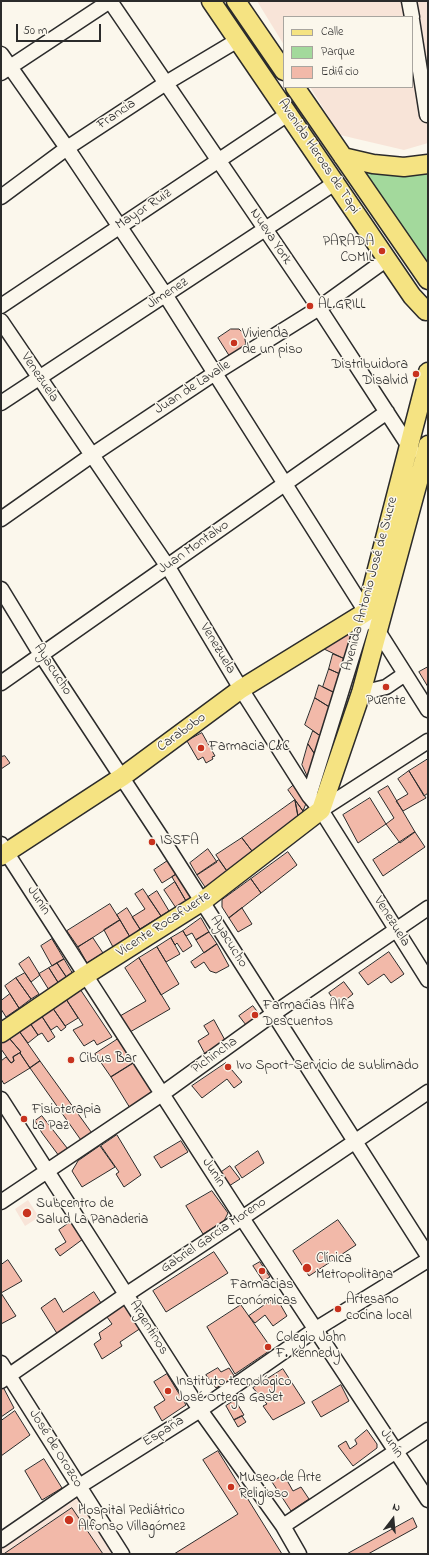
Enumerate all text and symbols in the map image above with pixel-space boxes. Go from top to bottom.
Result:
scale bar [18,16,103,42]
legend [283,16,413,88]
text: 50 m [23,22,47,40]
text: Calle [321,23,343,41]
text: Parque [321,43,355,61]
text: Edificio [321,63,359,81]
street label: Francia [94,96,140,134]
street label: Avenida Heroes de Tapi [273,96,363,218]
street label: Mayor Ruiz [113,186,175,234]
street label: Nueva York [245,206,295,268]
place label: PARADA COMIL [323,235,374,268]
marker: PARADA COMIL [377,246,387,256]
street label: Jimenez [144,275,192,313]
place label: AL GRILL [318,298,365,314]
marker: AL GRILL [305,301,315,311]
place label: Vivienda de un piso [242,327,303,360]
marker: Vivienda de un piso [229,338,239,348]
street label: Venezuela [16,350,62,406]
street label: Juan de Lavalle [152,357,234,419]
place label: Distribuidora Disalvid [332,358,408,390]
marker: Distribuidora Disalvid [411,369,421,379]
street label: Avenida Antonio José de Sucre [340,495,402,673]
street label: Juan Montalvo [155,517,233,579]
street label: Venezuela [195,621,239,677]
street label: Ayacucho [29,641,75,699]
marker: Puente [381,682,391,692]
place label: Puente [366,694,406,710]
street label: Carabobo [154,710,210,756]
place label: Farmacia C&C [209,740,290,756]
marker: Farmacia C&C [196,743,206,753]
place label: ISSFA [160,834,199,850]
marker: ISSFA [147,837,157,847]
street label: Junín [22,883,54,919]
street label: Vicente Rocafuerte [114,888,214,962]
street label: Venezuela [369,894,413,950]
street label: Ayacucho [205,913,251,971]
place label: Farmacias Alfa Descuentos [263,999,354,1032]
marker: Farmacias Alfa Descuentos [250,1010,260,1020]
street label: Pichincha [189,1034,241,1078]
place label: Cibus Bar [79,1052,137,1068]
marker: Cibus Bar [66,1055,76,1065]
place label: Ivo Sport-Servicio de sublimado [236,1059,419,1075]
marker: Ivo Sport-Servicio de sublimado [223,1062,233,1072]
place label: Fisioterapia La Paz [32,1103,101,1136]
marker: Fisioterapia La Paz [19,1114,29,1124]
street label: Junín [197,1155,229,1191]
street label: Gabriel García Moreno [158,1194,270,1278]
place label: Subcentro de Salud La Panaderia [36,1197,148,1230]
marker: Subcentro de Salud La Panaderia [21,1207,33,1219]
place label: Clínica Metropolitana [316,1252,393,1284]
marker: Clínica Metropolitana [301,1262,313,1274]
marker: Farmacias Económicas [257,1266,267,1276]
place label: Farmacias Económicas [227,1278,297,1310]
place label: Artesano cocina local [346,1293,412,1326]
street label: Argentinos [125,1298,171,1358]
marker: Artesano cocina local [333,1304,343,1314]
place label: Colegio John F. Kennedy [276,1331,346,1364]
marker: Colegio John F. Kennedy [263,1342,273,1352]
place label: Instituto tecnológico José Ortega Gaset [176,1375,292,1408]
marker: Instituto tecnológico José Ortega Gaset [163,1386,173,1396]
street label: José de Orozco [24,1407,86,1491]
street label: España [140,1413,188,1451]
street label: Junín [375,1426,407,1462]
place label: Museo de Arte Religioso [239,1471,321,1504]
marker: Museo de Arte Religioso [226,1482,236,1492]
north arrow [373,1499,413,1539]
text: N [391,1499,402,1516]
place label: Hospital Pediátrico Alfonso Villagómez [78,1504,185,1536]
marker: Hospital Pediátrico Alfonso Villagómez [63,1514,75,1526]

